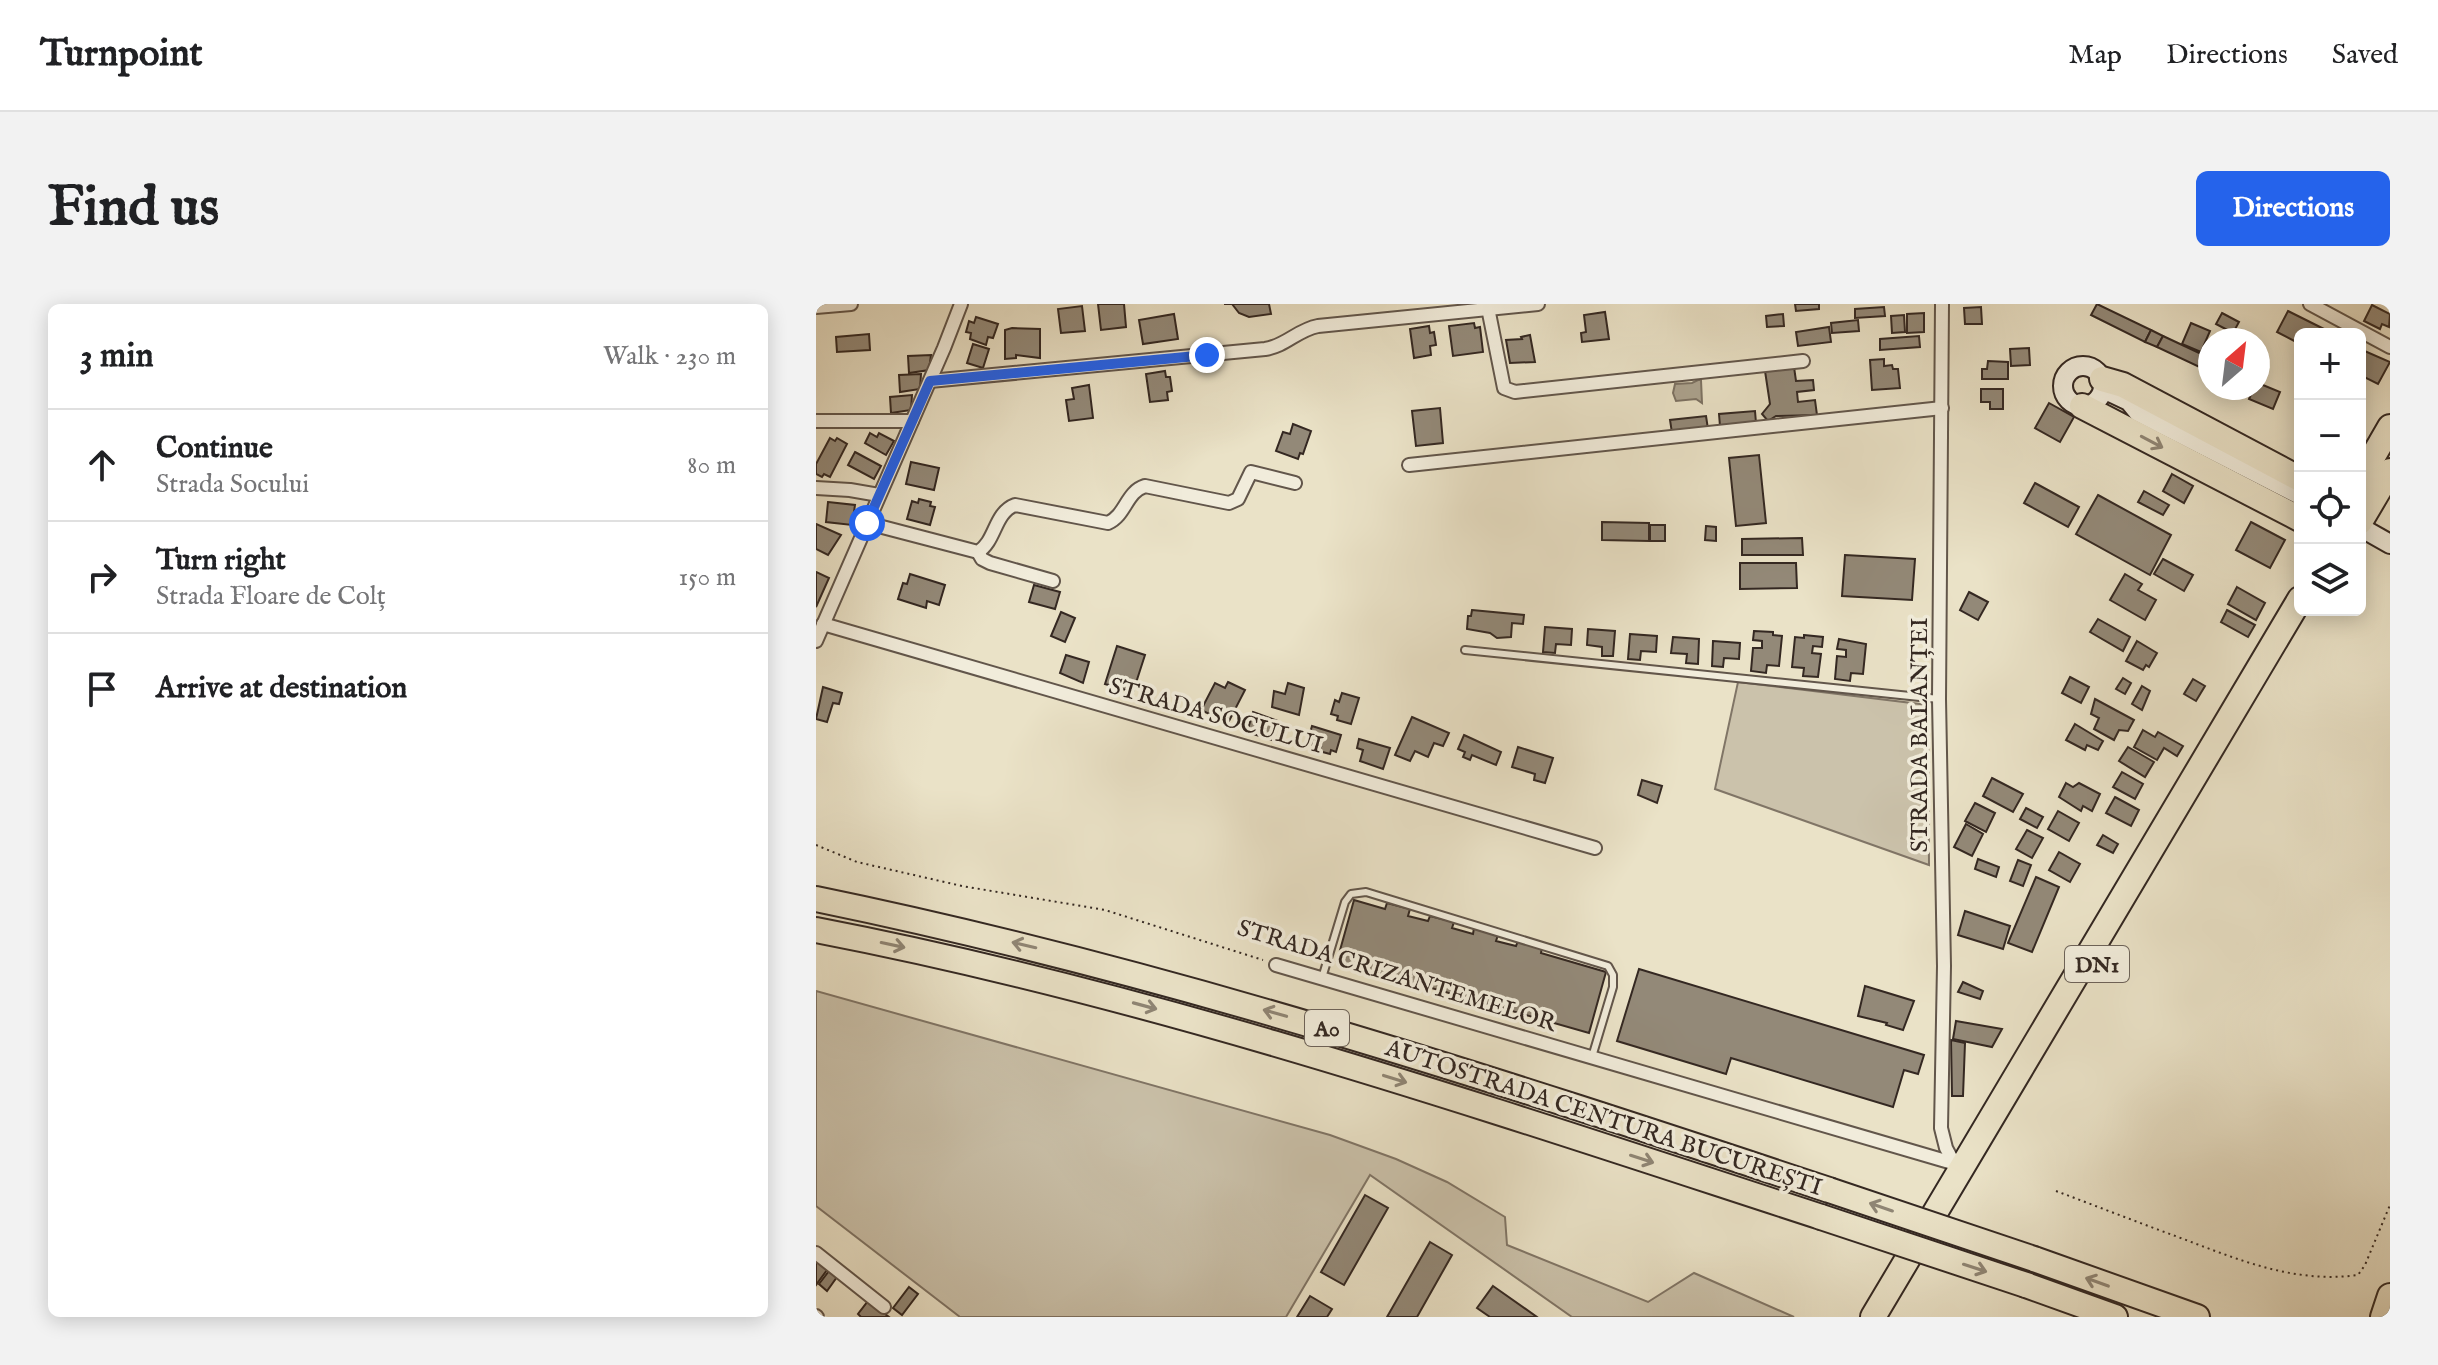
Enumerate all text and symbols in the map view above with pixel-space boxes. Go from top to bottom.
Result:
text: Turnpoint [40,31,203,79]
text: Map [2068,38,2122,73]
text: Directions [2166,38,2288,73]
text: Saved [2332,38,2398,73]
button: Directions [2196,171,2390,246]
text: Find us [48,173,219,244]
north arrow [2198,328,2270,400]
map controls [2294,328,2366,616]
button: + [2294,328,2366,400]
text: 3 min [80,335,154,378]
route end [1189,337,1225,373]
text: Walk · 230 m [603,340,736,373]
button: − [2294,400,2366,472]
text: Continue [156,430,273,468]
one-way arrow [2139,435,2163,450]
icon: ahead [80,443,124,487]
text: 80 m [687,449,736,482]
text: Strada Socului [156,468,309,501]
button: locate [2294,472,2366,544]
route start [849,505,885,541]
text: Turn right [156,542,286,580]
button: layers [2294,544,2366,616]
icon: right [80,555,124,599]
text: 150 m [678,561,736,594]
text: Strada Floare de Colț [156,580,386,613]
street label: STRADA BALANȚEI [1905,618,1936,852]
icon: arrive [80,667,124,711]
text: Arrive at destination [156,670,407,708]
street label: STRADA SOCULUI [1105,671,1326,762]
street label: STRADA CRIZANTEMELOR [1233,913,1561,1040]
one-way arrow [1011,937,1037,952]
one-way arrow [879,938,905,953]
road number: DN1 [2065,946,2129,982]
one-way arrow [1132,999,1158,1014]
one-way arrow [1262,1004,1288,1019]
road number: A0 [1305,1010,1349,1046]
street label: AUTOSTRADA CENTURA BUCUREȘTI [1380,1033,1826,1204]
one-way arrow [1382,1073,1407,1088]
one-way arrow [1629,1153,1654,1167]
one-way arrow [1869,1199,1894,1214]
one-way arrow [1962,1262,1987,1277]
one-way arrow [2085,1273,2110,1288]

